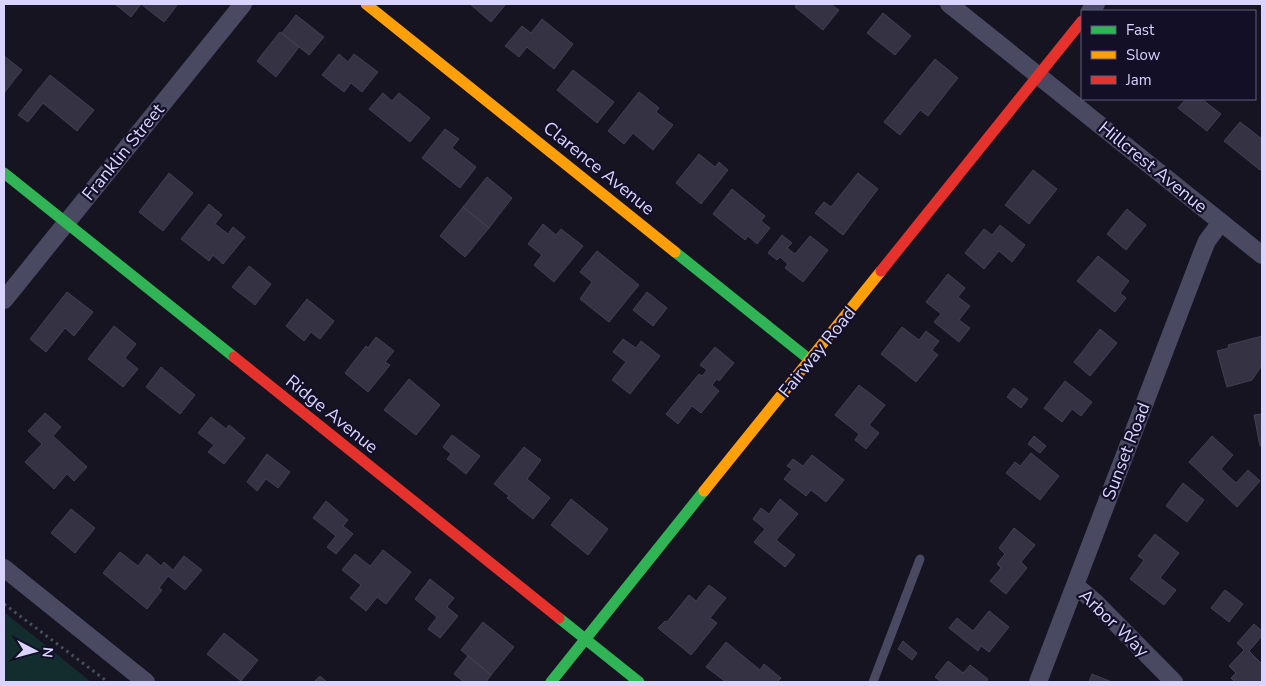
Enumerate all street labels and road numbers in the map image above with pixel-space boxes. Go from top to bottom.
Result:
street label: Franklin Street [76,98,170,206]
street label: Clarence Avenue [538,116,660,220]
street label: Hillcrest Avenue [1094,116,1212,218]
street label: Fairway Road [773,302,861,402]
street label: Ridge Avenue [281,369,383,459]
street label: Sunset Road [1096,399,1156,503]
street label: Arbor Way [1074,584,1155,663]

